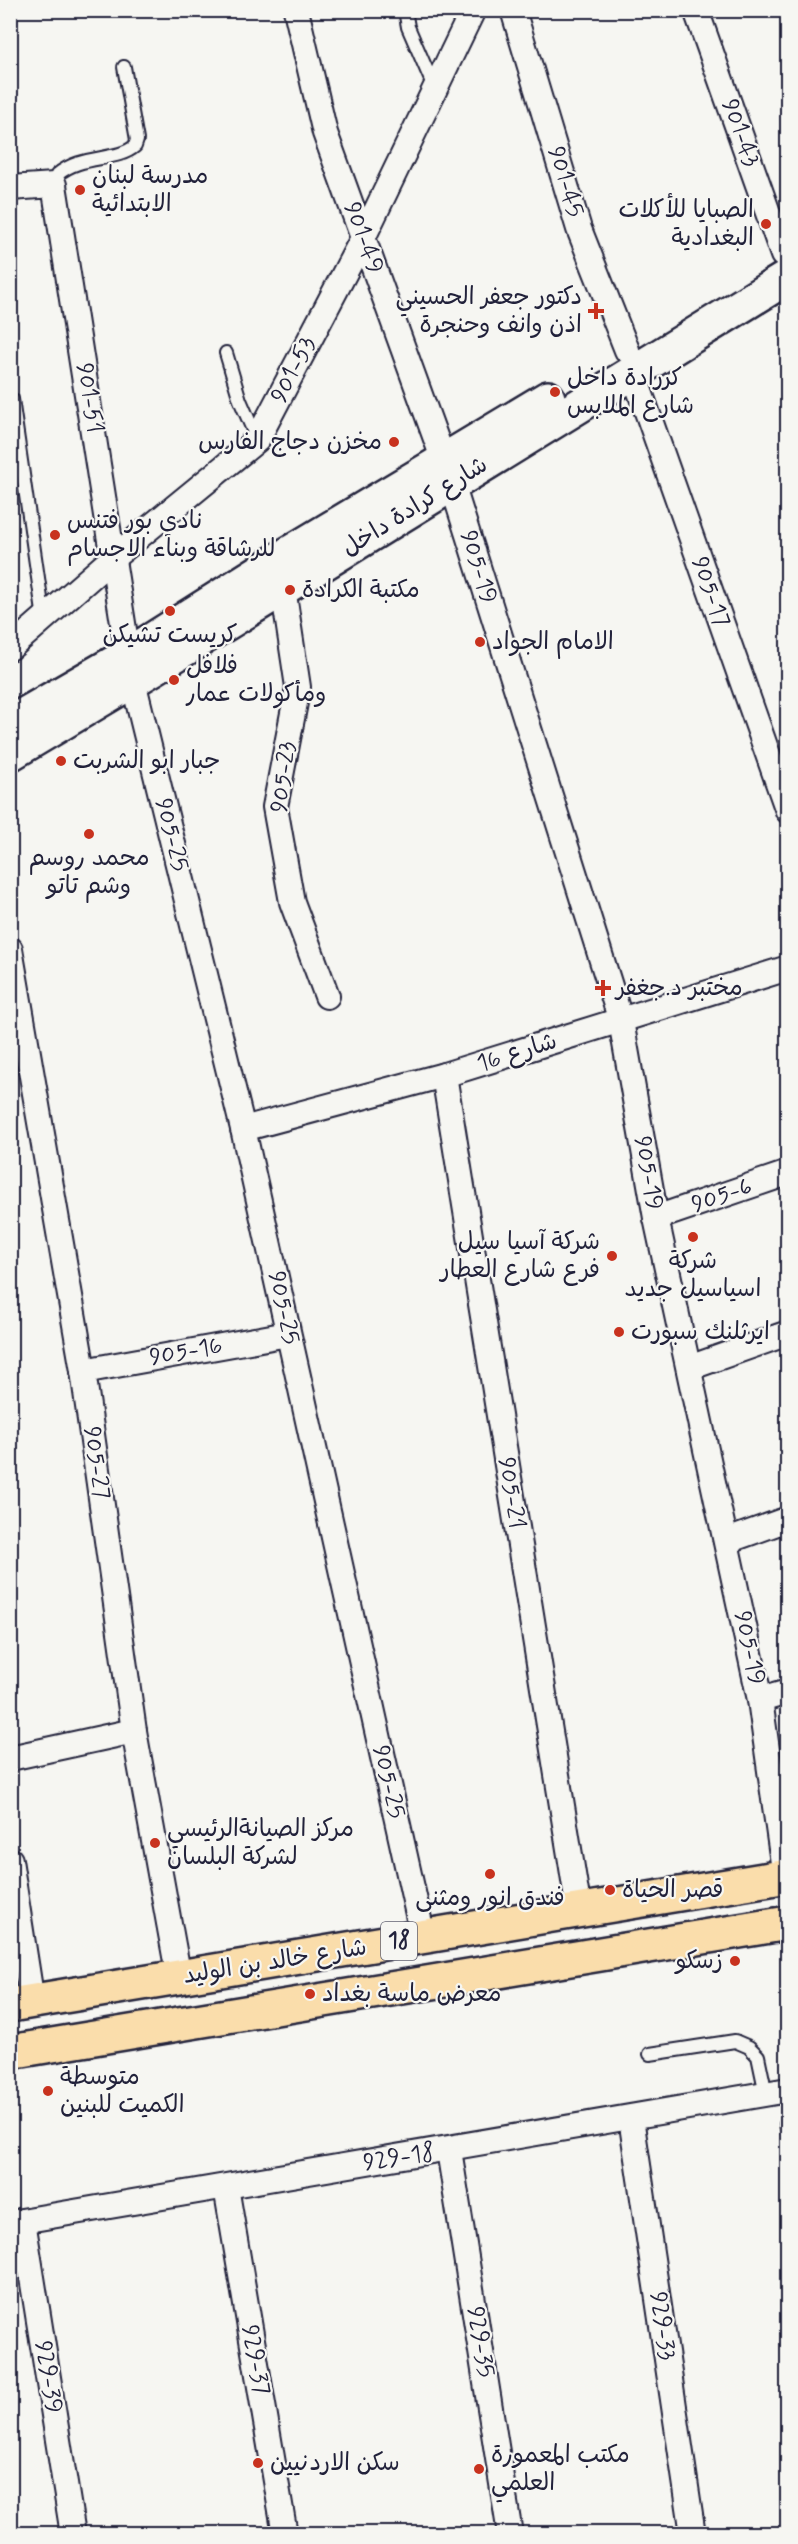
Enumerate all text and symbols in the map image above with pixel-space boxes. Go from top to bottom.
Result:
street label: 901-43 [714,95,766,171]
street label: 901-45 [540,143,590,221]
place label: مدرسة لبنان الابتدائية [92,161,208,220]
marker: مدرسة لبنان الابتدائية [73,183,87,197]
place label: الصبايا للأكلات البغدادية [618,192,754,254]
street label: 901-49 [336,198,390,278]
marker: الصبايا للأكلات البغدادية [759,217,773,231]
place label: دكتور جعفر الحسيني اذن وانف وحنجرة [395,282,582,341]
marker: دكتور جعفر الحسيني اذن وانف وحنجرة [587,302,605,320]
street label: 901-53 [264,332,324,408]
street label: 901-51 [68,361,110,435]
place label: كررادة داخل شارع الملابس [567,363,694,422]
marker: كررادة داخل شارع الملابس [548,385,562,399]
place label: مخزن دجاج الفارس [198,427,382,458]
marker: مخزن دجاج الفارس [387,435,401,449]
street label: شارع كرادة داخل [336,450,494,564]
place label: نادي بور فتنس للرشاقة وبناء الاجسام [67,506,275,566]
street label: 905-19 [452,527,504,607]
marker: نادي بور فتنس للرشاقة وبناء الاجسام [48,528,62,542]
street label: 905-17 [684,553,736,631]
place label: مكتبة الكرادة [302,575,420,606]
marker: مكتبة الكرادة [283,583,297,597]
marker: كريست تشيكن [163,604,177,618]
place label: كريست تشيكن [102,620,238,651]
place label: الامام الجواد [492,627,614,659]
marker: الامام الجواد [473,635,487,649]
place label: فلافل ومأكولات عمار [185,651,326,710]
marker: فلافل ومأكولات عمار [167,673,181,687]
street label: 905-23 [264,740,304,814]
place label: جبار ابو الشربت [73,746,221,777]
marker: جبار ابو الشربت [54,754,68,768]
street label: 905-25 [147,795,195,875]
marker: محمد روسم وشم تاتو [82,827,96,841]
place label: محمد روسم وشم تاتو [28,843,150,903]
place label: مختبر د.جغفر [614,973,743,1004]
marker: مختبر د.جغفر [594,979,612,997]
street label: شارع 16 [473,1026,561,1080]
street label: 905-19 [626,1134,670,1212]
street label: 905-6 [688,1171,756,1221]
place label: شركة آسيا سيل فرع شارع العطار [439,1227,600,1286]
marker: شركة اسياسيل جديد [686,1230,700,1244]
place label: شركة اسياسيل جديد [625,1246,761,1305]
marker: شركة آسيا سيل فرع شارع العطار [605,1249,619,1263]
street label: 905-25 [260,1269,306,1347]
place label: ايرثلنك سبورت [631,1317,770,1348]
marker: ايرثلنك سبورت [612,1325,626,1339]
street label: 905-16 [147,1330,225,1374]
street label: 905-27 [76,1424,116,1502]
street label: 905-21 [490,1455,532,1531]
street label: 905-19 [726,1608,772,1688]
street label: 905-25 [365,1742,411,1822]
place label: مركز الصيانةالرئيسي لشركة البلسان [167,1814,354,1873]
marker: مركز الصيانةالرئيسي لشركة البلسان [148,1836,162,1850]
marker: فندق انور ومثنى [483,1867,497,1881]
place label: قصر الحياة [622,1875,724,1906]
place label: فندق انور ومثنى [415,1883,565,1914]
marker: قصر الحياة [603,1883,617,1897]
road number: 18 [381,1922,417,1960]
street label: شارع خالد بن الوليد [181,1932,369,1992]
place label: زسكو [674,1946,723,1977]
marker: زسكو [728,1954,742,1968]
place label: معرض ماسة بغداد [322,1979,502,2010]
marker: معرض ماسة بغداد [303,1987,317,2001]
place label: متوسطة الكميت للبنين [60,2062,184,2121]
marker: متوسطة الكميت للبنين [41,2084,55,2098]
street label: 929-18 [361,2137,437,2179]
street label: 929-33 [642,2290,682,2362]
street label: 929-35 [459,2304,501,2380]
street label: 929-37 [234,2322,276,2398]
street label: 929-39 [27,2339,69,2415]
place label: مكتب المعمورة العلمي [491,2440,630,2503]
place label: سكن الاردنيين [270,2448,400,2479]
marker: سكن الاردنيين [251,2456,265,2470]
marker: مكتب المعمورة العلمي [472,2462,486,2476]

